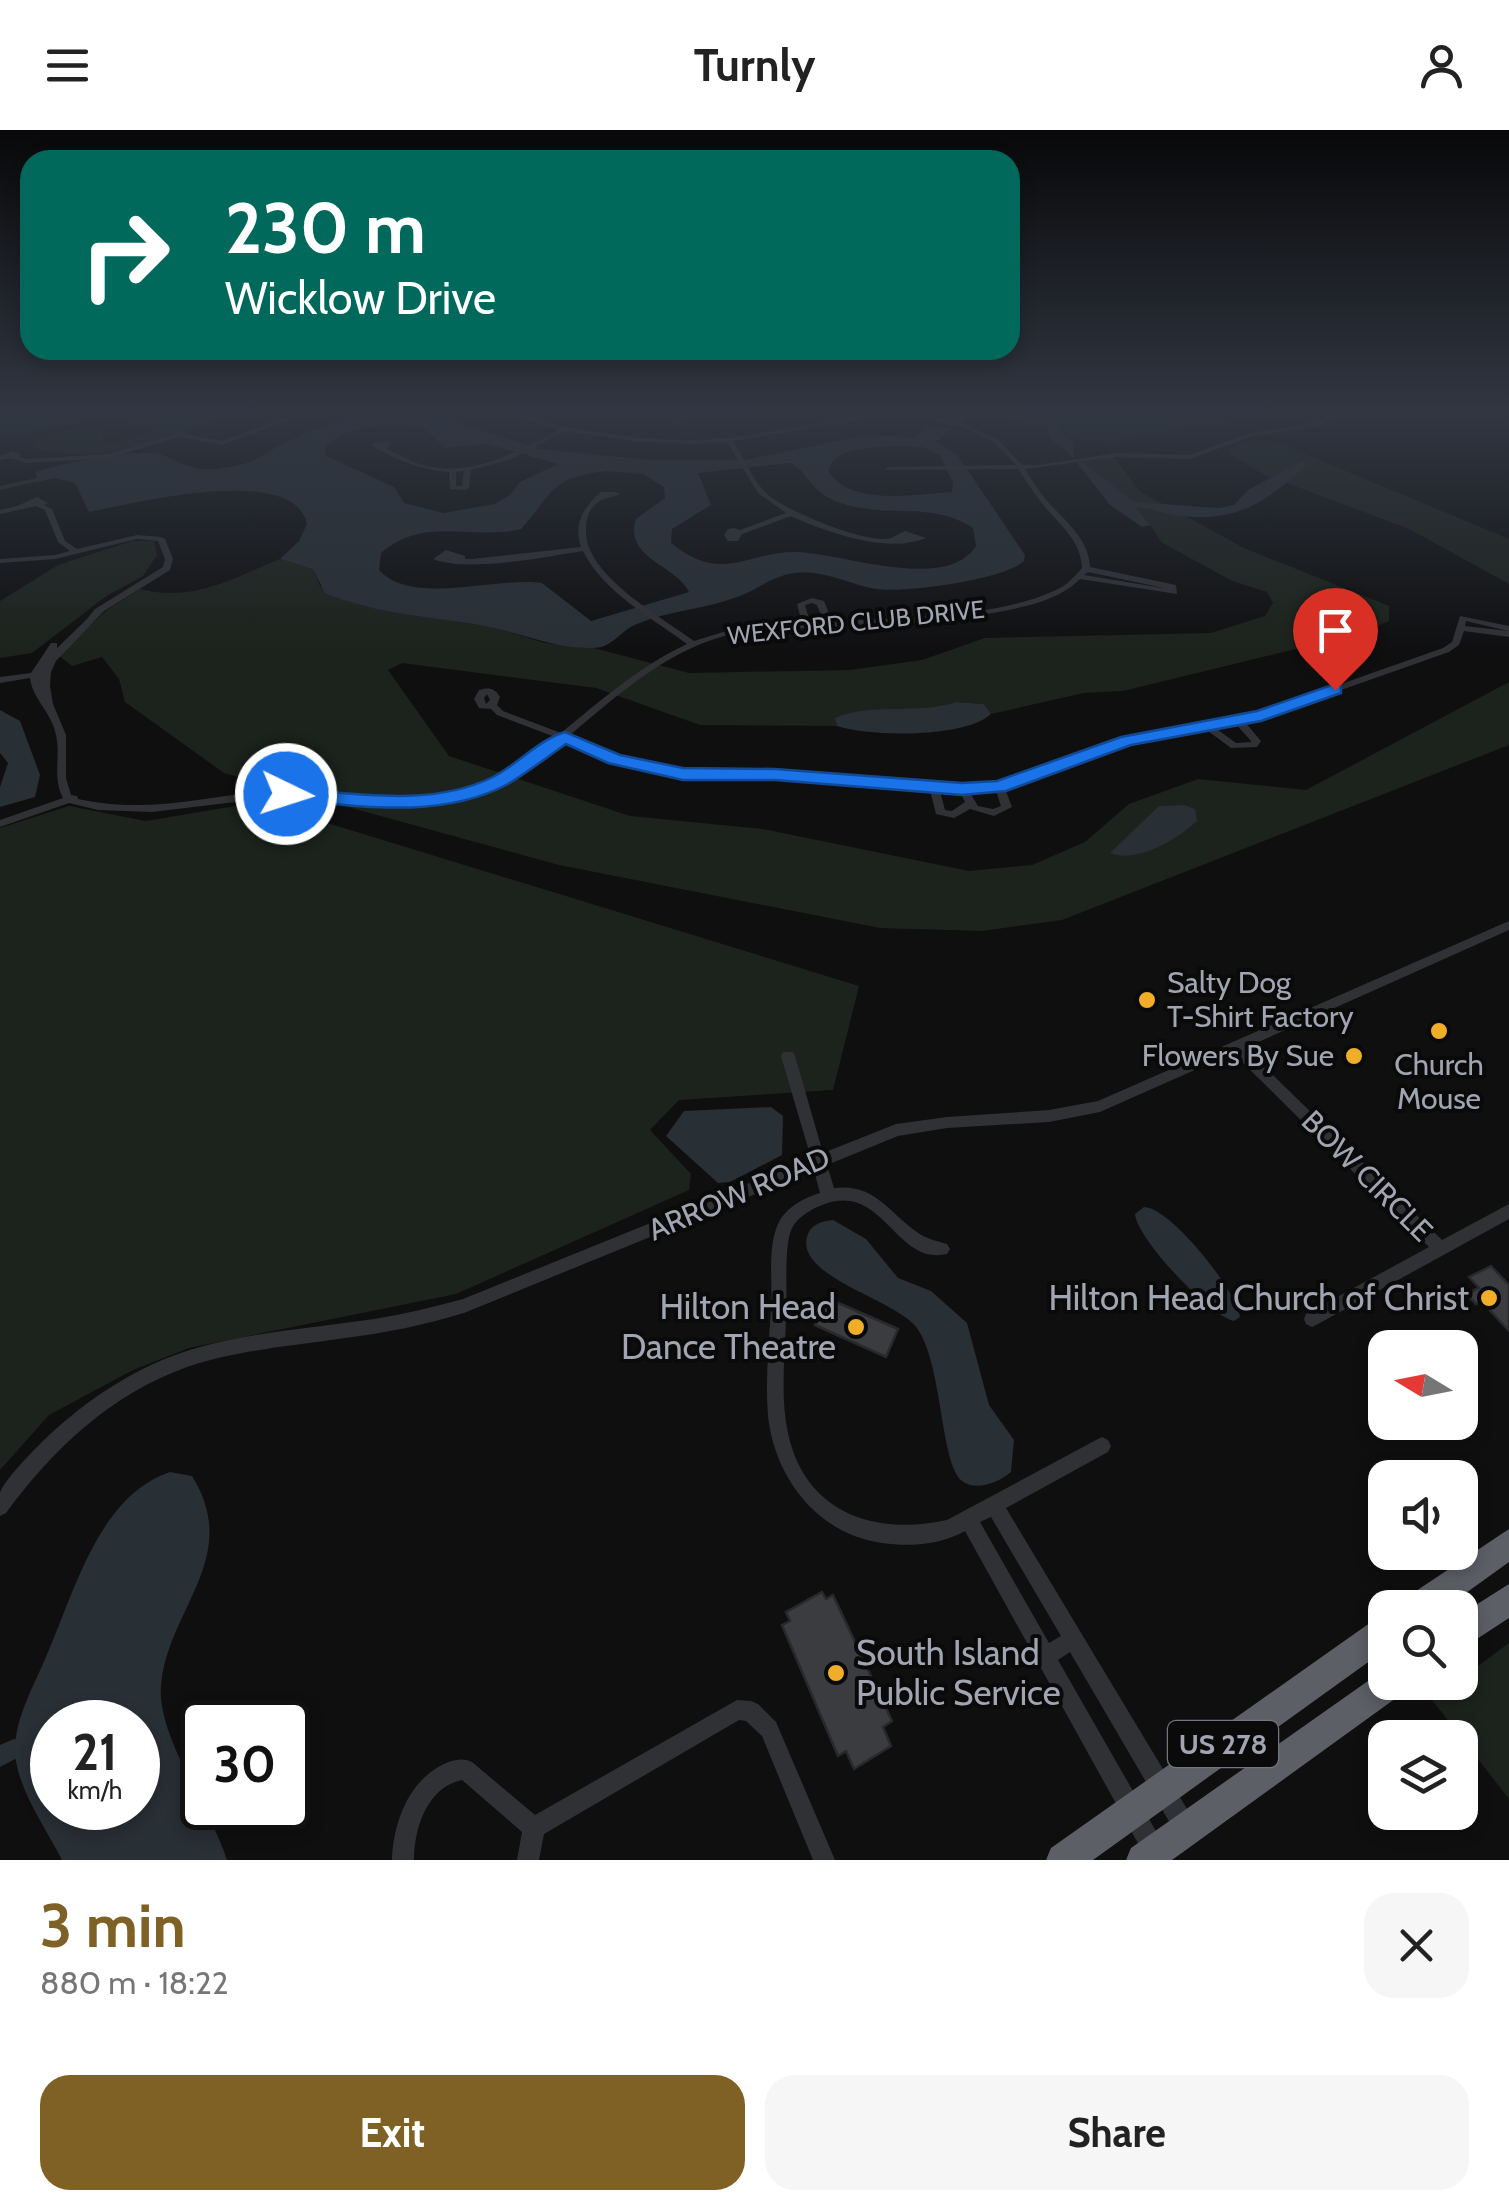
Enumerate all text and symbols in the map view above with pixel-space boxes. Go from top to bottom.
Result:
icon: menu [40,38,95,93]
text: Turnly [694,38,815,92]
icon: person [1414,38,1469,93]
text: 230 m [225,185,426,271]
icon: right [60,190,190,320]
text: Wicklow Drive [225,271,496,325]
pin [1293,588,1378,691]
street label: WEXFORD CLUB DRIVE [726,594,986,650]
icon: arrive [1308,603,1363,658]
position arrow [234,742,338,846]
place label: Salty Dog T-Shirt Factory [1167,964,1354,1035]
marker: Salty Dog T-Shirt Factory [1136,989,1158,1011]
marker: Church Mouse [1428,1020,1450,1042]
place label: Flowers By Sue [1142,1037,1334,1074]
marker: Flowers By Sue [1343,1045,1365,1067]
place label: Church Mouse [1394,1046,1484,1117]
street label: BOW CIRCLE [1294,1102,1441,1249]
street label: ARROW ROAD [642,1139,835,1248]
place label: Hilton Head Church of Christ [1048,1276,1469,1319]
place label: Hilton Head Dance Theatre [621,1285,836,1368]
marker: Hilton Head Church of Christ [1478,1287,1500,1309]
marker: Hilton Head Dance Theatre [845,1316,867,1338]
north arrow [1368,1330,1478,1440]
map controls [1368,1330,1478,1830]
button: sound [1368,1460,1478,1570]
button: search [1368,1590,1478,1700]
place label: South Island Public Service [856,1631,1061,1714]
marker: South Island Public Service [825,1662,847,1684]
speed limit sign: 30 [180,1700,310,1830]
button: layers [1368,1720,1478,1830]
road number: US 278 [1168,1721,1278,1767]
text: 21 [73,1722,117,1783]
text: km/h [68,1775,122,1805]
text: 3 min [40,1889,186,1962]
button: close [1364,1893,1469,1998]
text: 880 m · 18:22 [40,1963,228,2002]
button: Exit [40,2075,745,2190]
button: Share [765,2075,1469,2190]

